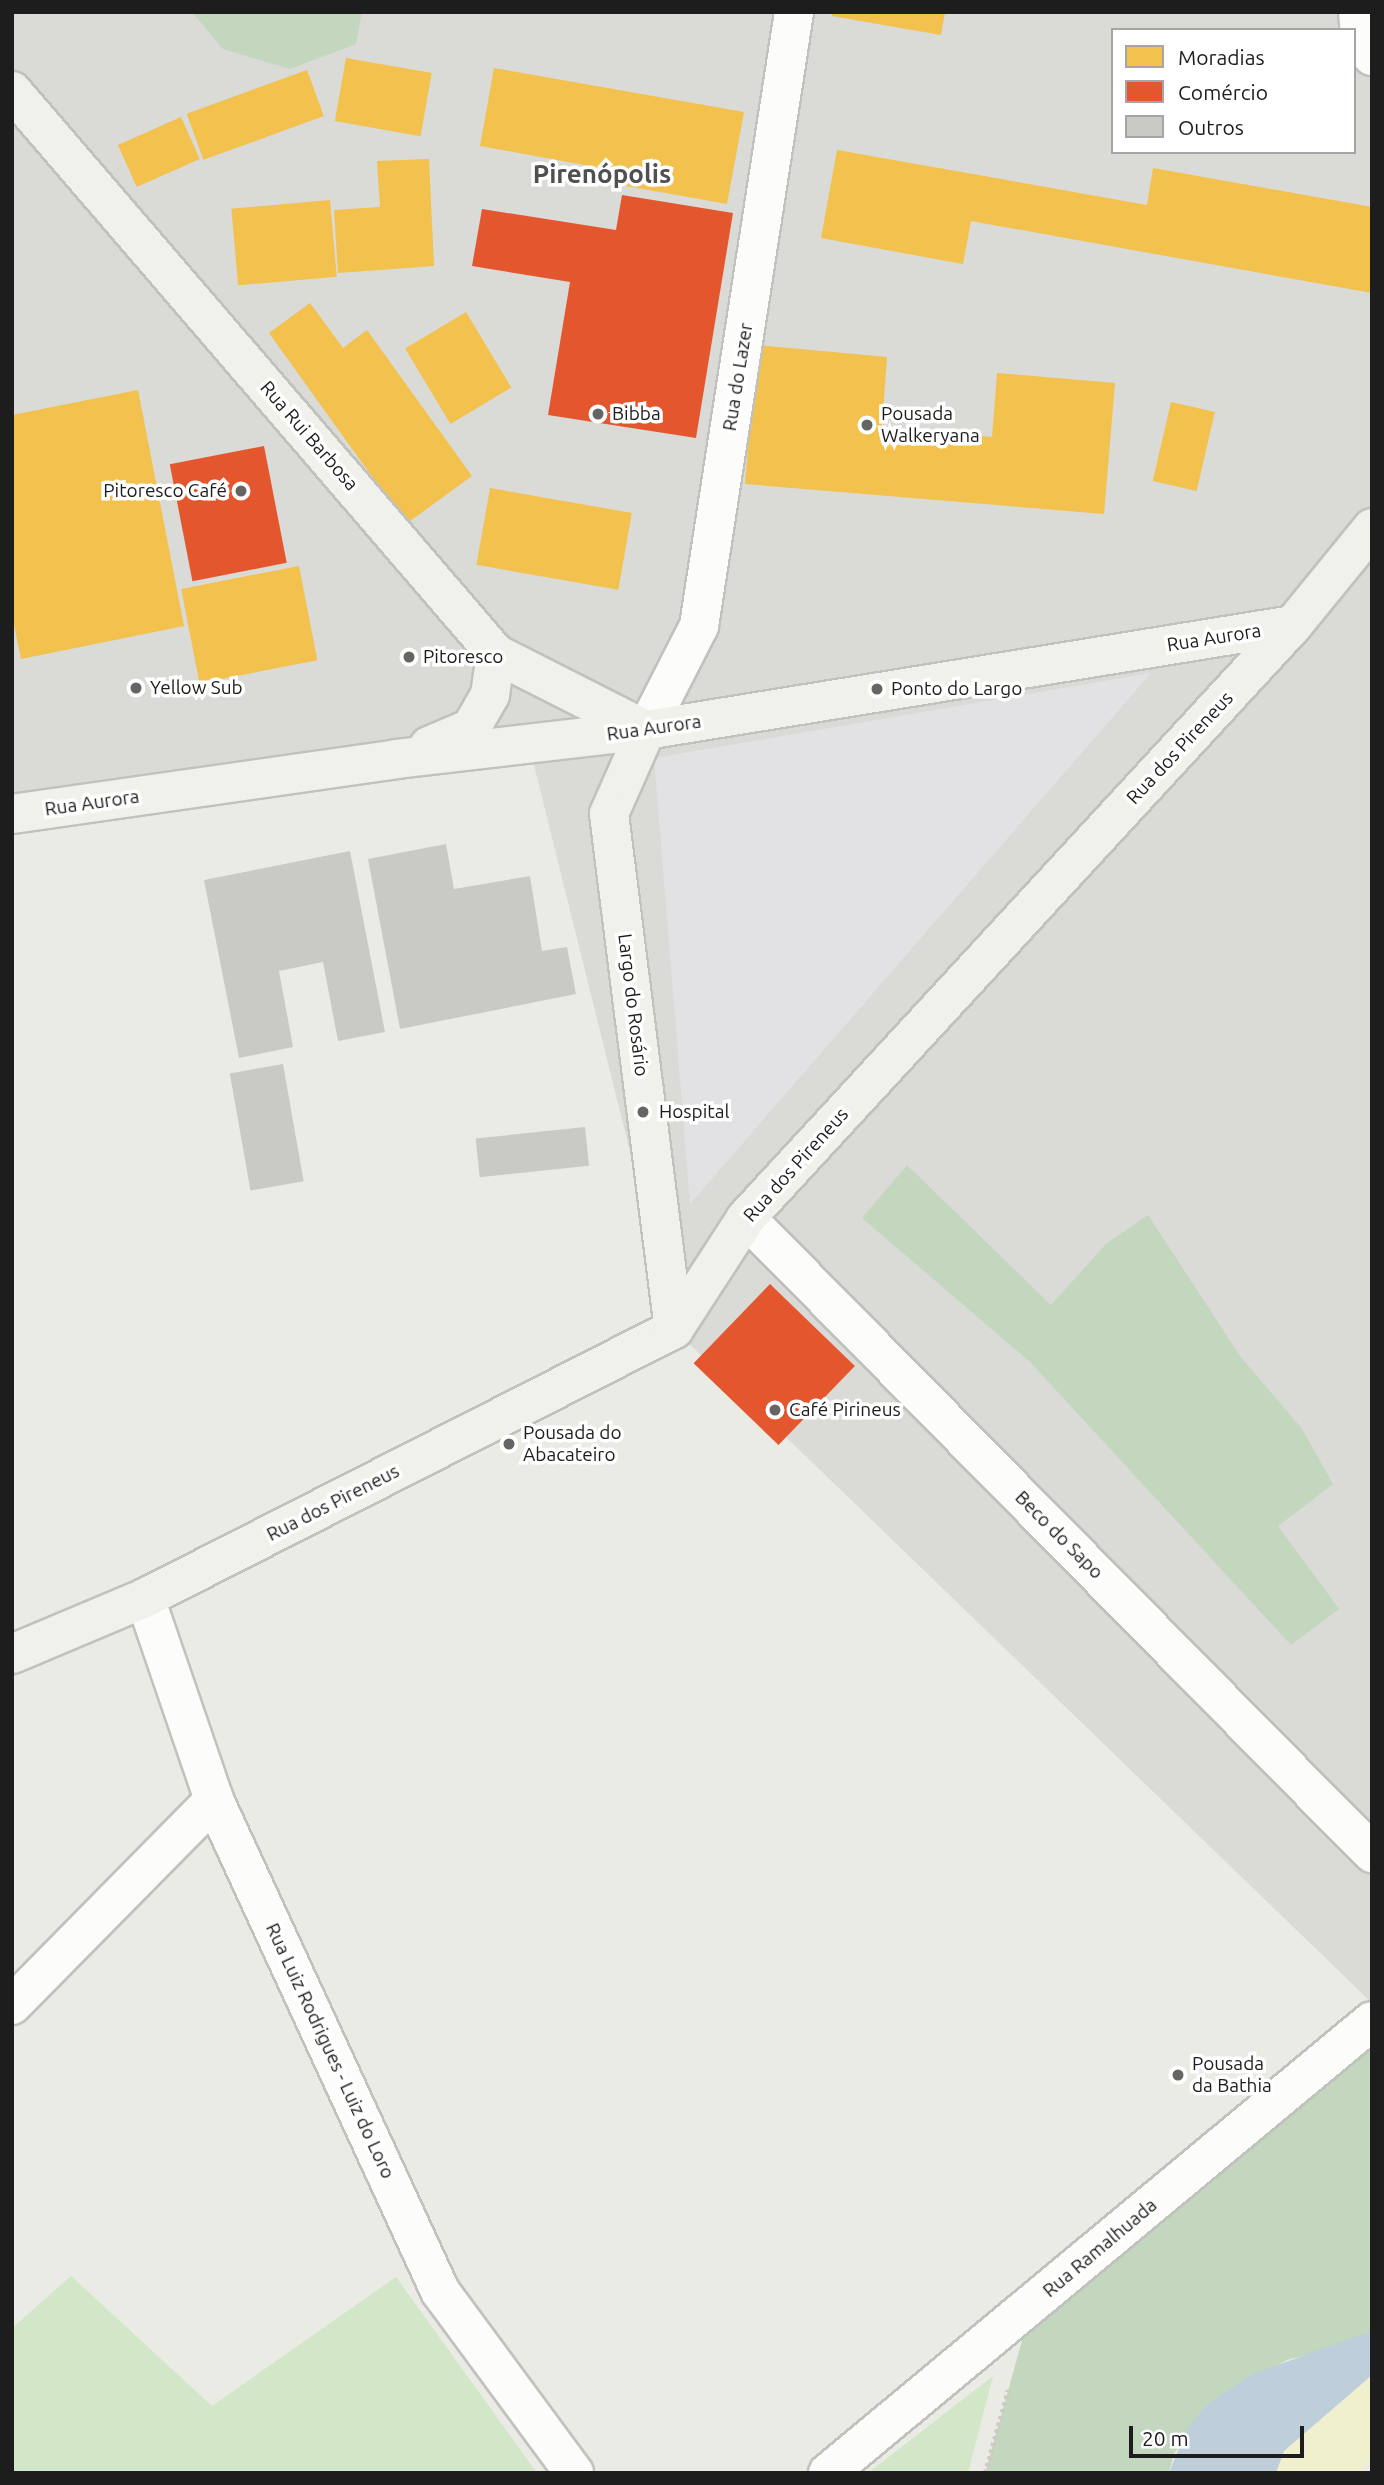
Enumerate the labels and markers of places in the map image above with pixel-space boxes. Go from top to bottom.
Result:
place label: Bibba [612,403,661,425]
place label: Pousada Walkeryana [881,403,980,447]
marker: Bibba [590,406,606,422]
marker: Pousada Walkeryana [859,417,875,433]
place label: Pitoresco Café [103,480,227,502]
marker: Pitoresco Café [233,483,249,499]
place label: Pitoresco [423,646,503,668]
marker: Pitoresco [401,649,417,665]
place label: Yellow Sub [150,677,243,699]
place label: Ponto do Largo [891,678,1022,700]
marker: Yellow Sub [128,680,144,696]
marker: Ponto do Largo [869,681,885,697]
place label: Hospital [659,1101,730,1123]
marker: Hospital [633,1102,653,1122]
place label: Café Pirineus [789,1399,901,1421]
marker: Café Pirineus [767,1402,783,1418]
place label: Pousada do Abacateiro [523,1422,622,1466]
marker: Pousada do Abacateiro [501,1436,517,1452]
place label: Pousada da Bathia [1192,2053,1272,2097]
marker: Pousada da Bathia [1170,2067,1186,2083]

